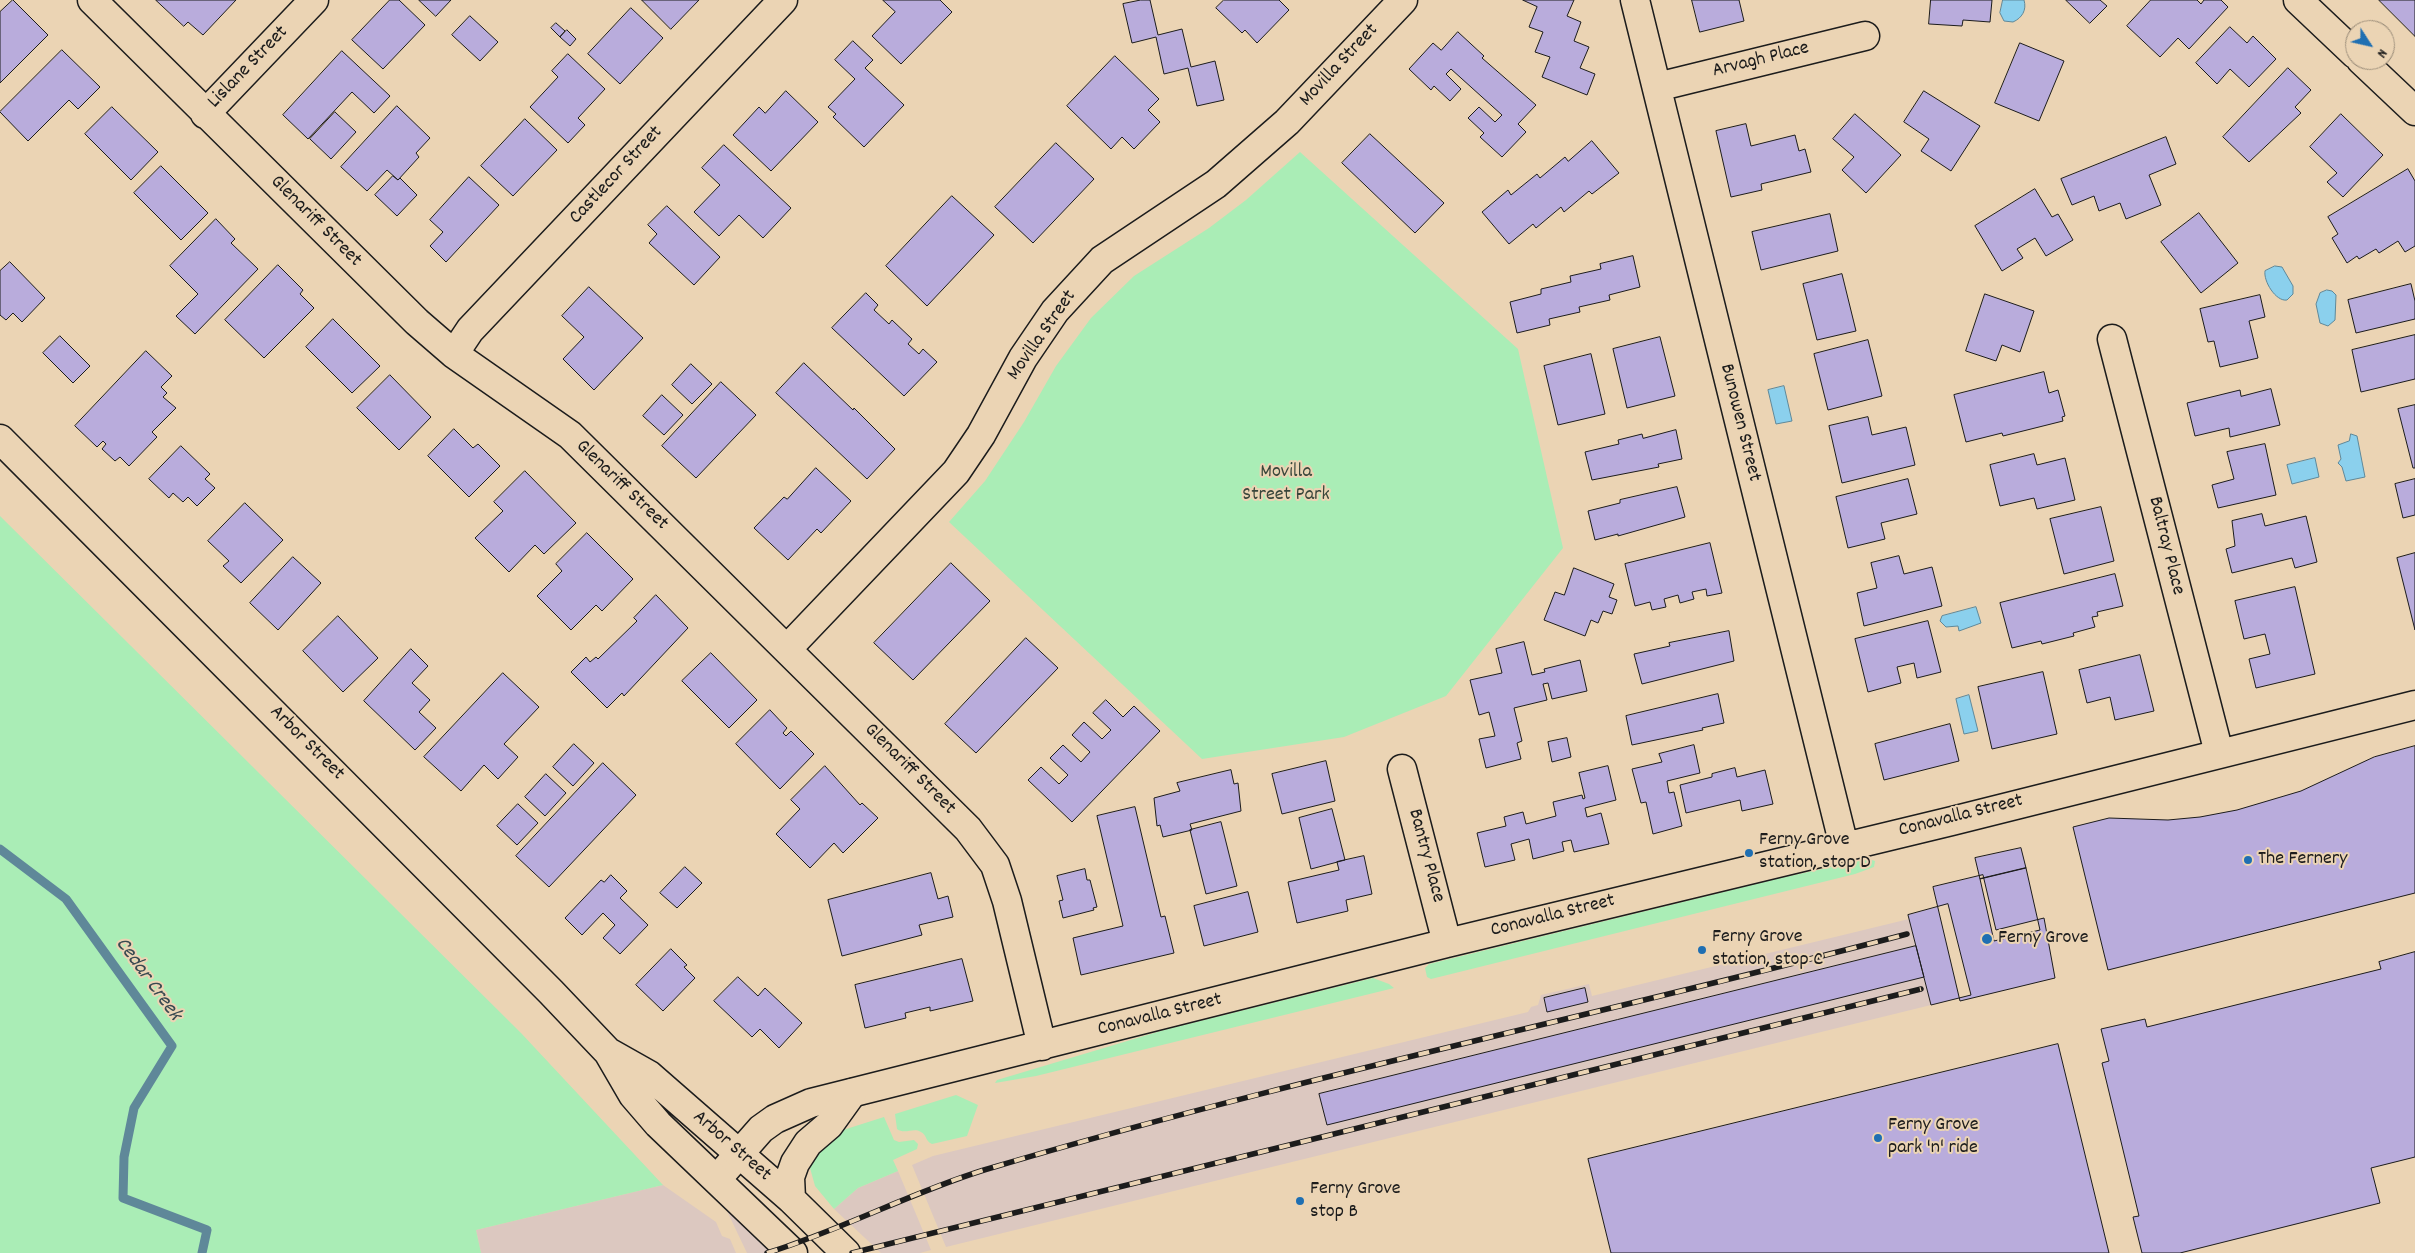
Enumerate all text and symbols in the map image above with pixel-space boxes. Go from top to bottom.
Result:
street label: Movilla Street [1296,20,1384,112]
north arrow [2345,20,2395,70]
street label: Lislane Street [204,22,294,114]
street label: Arvagh Place [1710,37,1812,85]
text: N [2371,44,2392,62]
street label: Castlecor Street [565,122,669,230]
street label: Glenariff Street [264,171,366,273]
street label: Movilla Street [1003,286,1083,386]
street label: Bunowen Street [1713,362,1765,484]
street label: Glenariff Street [569,436,673,536]
park label: Movilla Street Park [1242,461,1330,508]
street label: Baltray Place [2141,494,2189,598]
street label: Arbor Street [263,701,349,787]
street label: Glenariff Street [858,719,960,821]
street label: Conavalla Street [1896,790,2026,844]
street label: Bantry Place [1401,807,1449,905]
place label: Ferny Grove station, stop D [1759,829,1871,876]
marker: Ferny Grove station, stop D [1743,847,1755,859]
place label: The Fernery [2258,848,2347,872]
marker: The Fernery [2242,854,2254,866]
street label: Conavalla Street [1488,890,1618,944]
place label: Ferny Grove station, stop C [1712,926,1823,973]
place label: Ferny Grove [1998,927,2089,951]
marker: Ferny Grove [1980,932,1994,946]
water label: Cedar Creek [108,933,186,1027]
marker: Ferny Grove station, stop C [1696,944,1708,956]
street label: Conavalla Street [1095,989,1225,1043]
street label: Arbor Street [687,1106,775,1188]
place label: Ferny Grove park 'n' ride [1888,1114,1979,1161]
marker: Ferny Grove park 'n' ride [1872,1132,1884,1144]
place label: Ferny Grove stop B [1310,1178,1401,1225]
marker: Ferny Grove stop B [1294,1195,1306,1207]

